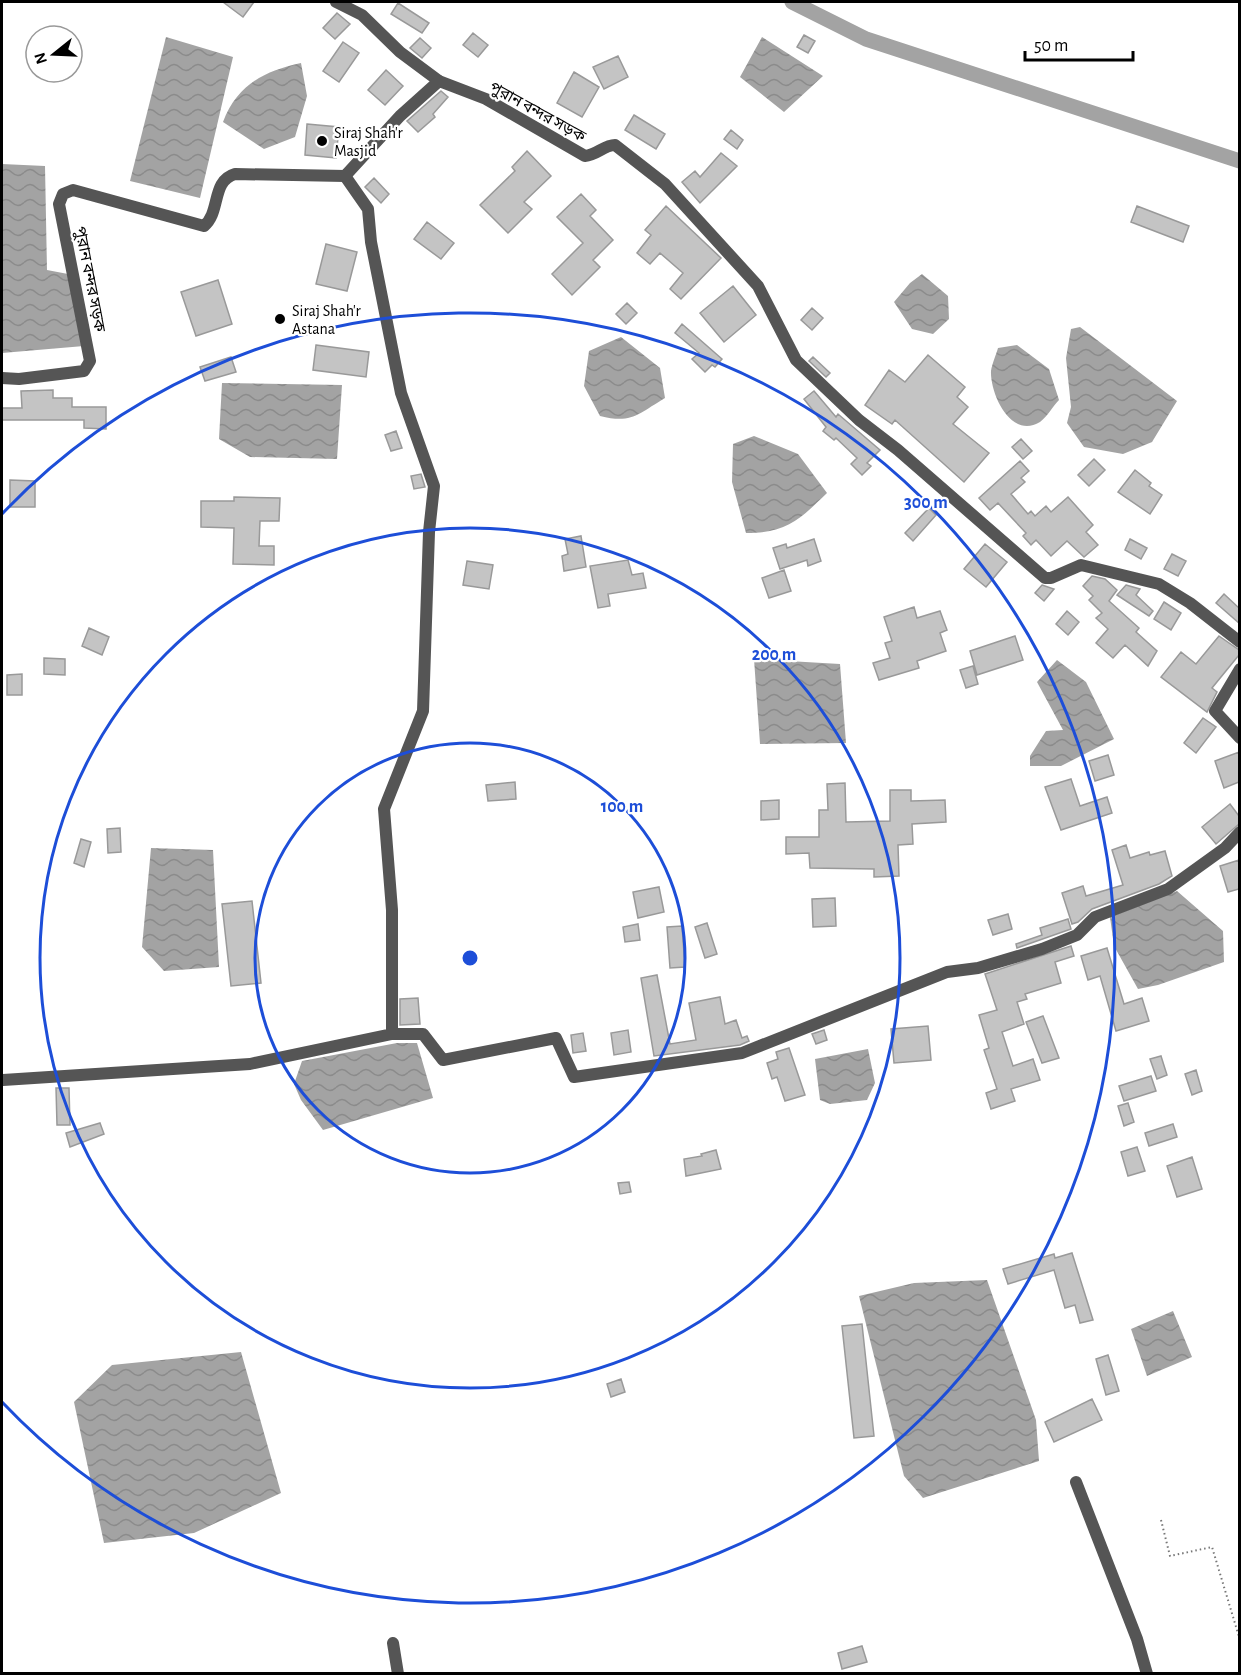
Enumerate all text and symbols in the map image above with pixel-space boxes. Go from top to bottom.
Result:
north arrow [24,24,84,84]
scale bar [1025,24,1133,62]
text: 50 m [1034,37,1068,55]
text: N [31,51,50,66]
street label: পুরান বন্দর সড়ক [486,79,589,146]
place label: Siraj Shah'r Masjid [334,125,403,160]
marker: Siraj Shah'r Masjid [315,134,329,148]
street label: পুরান বন্দর সড়ক [71,225,108,335]
place label: Siraj Shah'r Astana [292,303,361,337]
marker: Siraj Shah'r Astana [273,312,287,326]
text: 300 m [904,494,948,512]
text: 200 m [752,646,796,664]
text: 100 m [601,798,643,816]
centre of rings [460,948,480,968]

